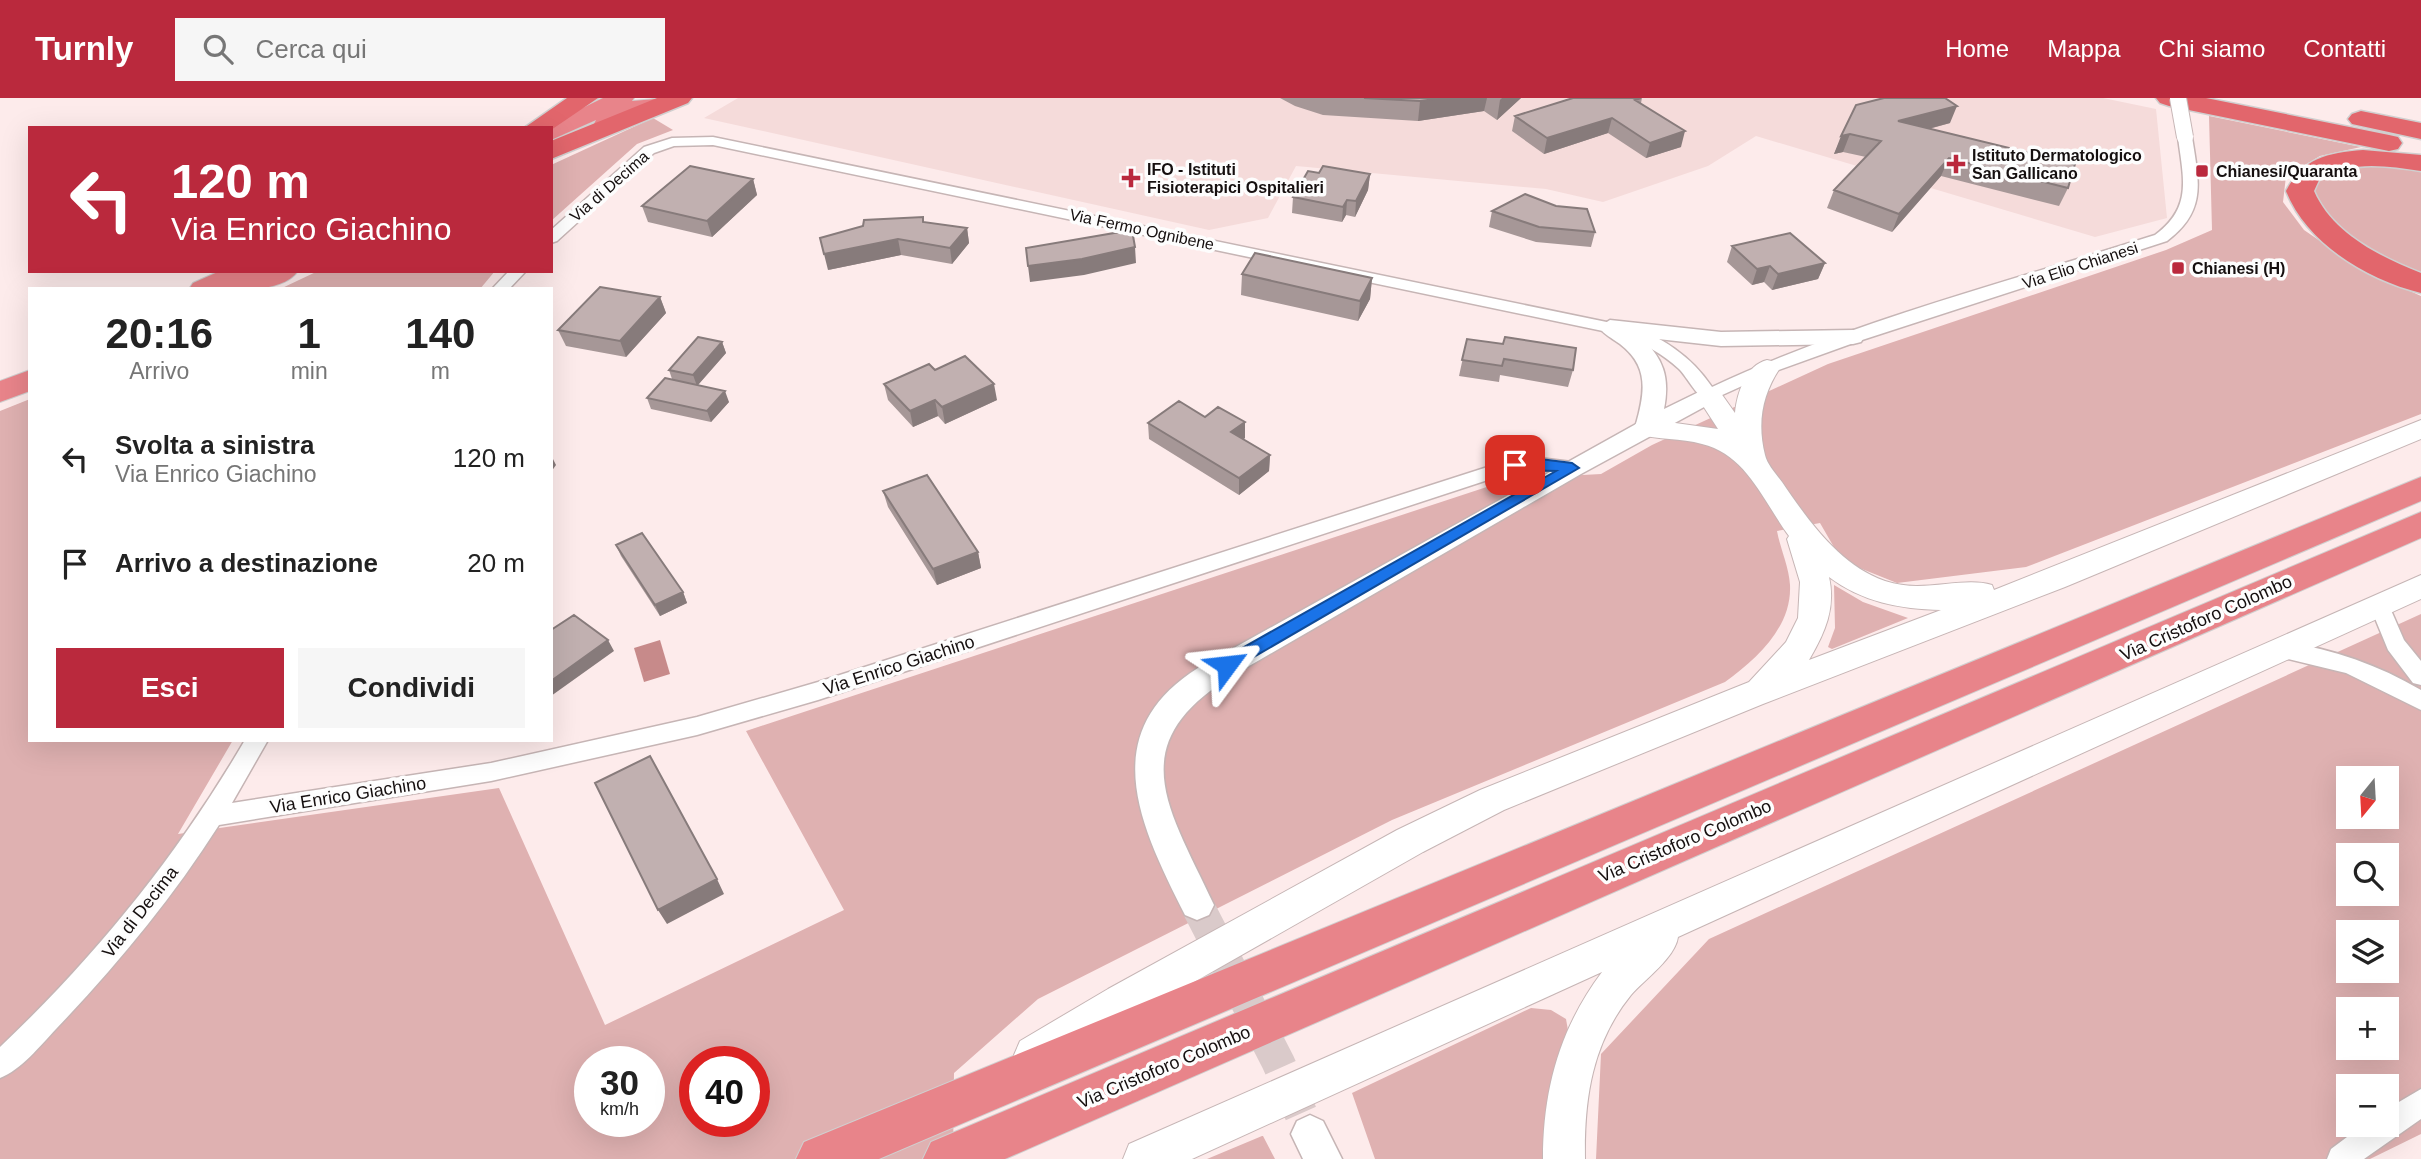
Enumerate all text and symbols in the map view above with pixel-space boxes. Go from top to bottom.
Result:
search box [175,18,665,81]
text: Turnly [35,30,133,67]
icon: search [199,30,237,68]
text: Cerca qui [255,34,367,64]
text: Home [1945,35,2009,62]
text: Mappa [2047,35,2121,62]
text: Chi siamo [2159,35,2265,62]
text: Contatti [2303,35,2386,62]
place label: Istituto Dermatologico San Gallicano [1972,147,2142,182]
street label: Via di Decima [567,148,652,225]
icon: left [56,154,147,245]
text: 120 m [171,154,310,208]
marker: Istituto Dermatologico San Gallicano [1946,154,1966,174]
place label: IFO - Istituti Fisioterapici Ospitalieri [1147,161,1324,196]
marker: Chianesi/Quaranta [2194,163,2210,179]
place label: Chianesi/Quaranta [2216,163,2357,180]
marker: IFO - Istituti Fisioterapici Ospitalieri [1121,168,1141,188]
street label: Via Fermo Ognibene [1068,206,1216,253]
text: Via Enrico Giachino [171,211,451,247]
street label: Via Elio Chianesi [2020,239,2140,292]
marker: Chianesi (H) [2170,260,2186,276]
place label: Chianesi (H) [2192,260,2285,277]
text: 20:16 [106,310,213,357]
text: 1 [297,310,321,357]
text: 140 [405,310,475,357]
text: Arrivo [129,358,189,384]
text: min [291,358,328,384]
text: m [431,358,450,384]
text: Svolta a sinistra [115,430,314,460]
pin [1485,435,1545,495]
icon: left [56,440,94,478]
text: 120 m [453,443,525,473]
icon: arrive [1496,446,1534,484]
text: Via Enrico Giachino [115,461,317,487]
icon: arrive [56,545,94,583]
text: Arrivo a destinazione [115,548,378,578]
text: 20 m [467,548,525,578]
street label: Via Cristoforo Colombo [2117,571,2295,665]
position arrow [1190,628,1264,702]
street label: Via Enrico Giachino [821,631,977,699]
button: Esci [56,648,284,728]
button: Condividi [298,648,525,728]
north arrow [2336,766,2399,830]
map controls [2336,766,2399,1137]
street label: Via Enrico Giachino [269,773,427,817]
street label: Via Cristoforo Colombo [1596,796,1774,886]
button: search [2336,843,2399,906]
street label: Via di Decima [98,861,183,962]
button: layers [2336,920,2399,983]
button: + [2336,997,2399,1060]
street label: Via Cristoforo Colombo [1075,1022,1253,1112]
speed limit sign: 40 [679,1046,770,1137]
text: 30 [600,1063,639,1102]
button: − [2336,1074,2399,1137]
text: km/h [600,1099,639,1119]

